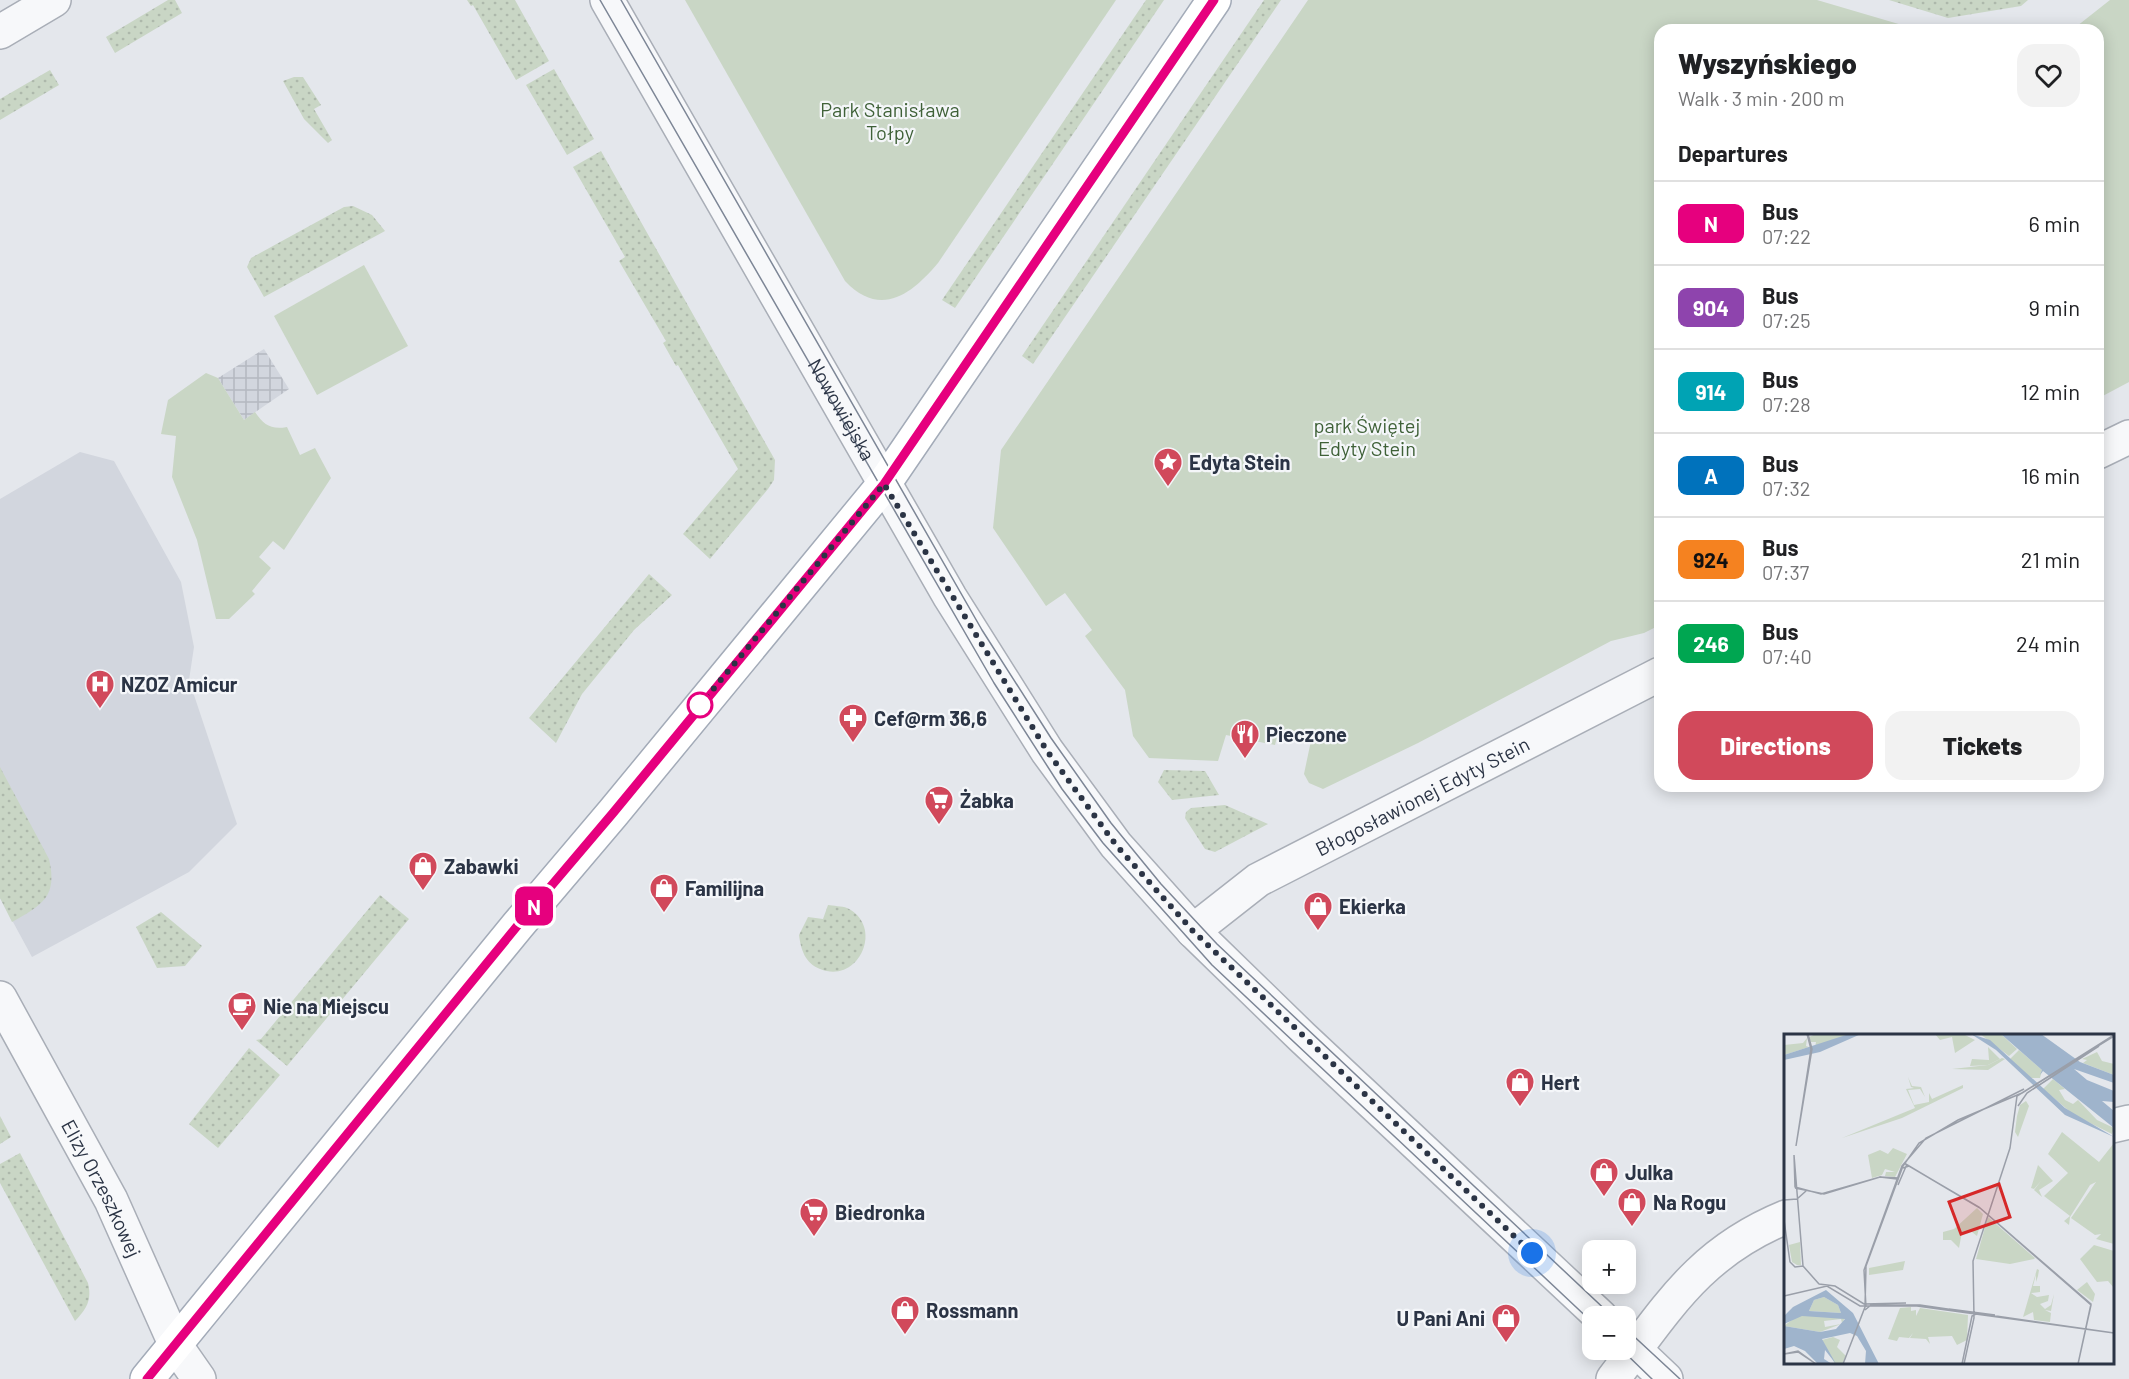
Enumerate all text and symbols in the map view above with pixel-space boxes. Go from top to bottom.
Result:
button: heart [2017,44,2080,107]
text: Wyszyńskiego [1678,46,1857,80]
text: Walk · 3 min · 200 m [1678,86,1844,110]
park label: Park Stanisława Tołpy [820,97,960,144]
text: Departures [1678,140,1788,166]
text: Bus [1762,198,1799,224]
text: 6 min [2029,210,2080,236]
text: N [1704,211,1718,236]
text: 07:22 [1762,224,1811,248]
text: Bus [1762,282,1799,308]
text: 9 min [2028,294,2080,320]
text: 904 [1693,295,1729,320]
text: 07:25 [1762,308,1811,332]
street label: Nowowiejska [803,354,881,464]
text: Bus [1762,366,1799,392]
text: 12 min [2020,378,2080,404]
text: 914 [1696,379,1726,404]
text: 07:28 [1762,392,1811,416]
park label: park Świętej Edyty Stein [1314,413,1420,460]
place icon: Edyta Stein [1152,446,1184,488]
place label: Edyta Stein [1189,450,1291,474]
text: Bus [1762,450,1799,476]
text: 16 min [2021,462,2080,488]
text: A [1704,463,1718,488]
text: 07:32 [1762,476,1811,500]
text: Bus [1762,534,1799,560]
text: 21 min [2021,546,2080,572]
text: 924 [1693,547,1729,572]
text: 07:37 [1762,560,1809,584]
text: Bus [1762,618,1799,644]
text: 24 min [2016,630,2080,656]
text: 246 [1693,631,1729,656]
text: 07:40 [1762,644,1812,668]
hospital icon: NZOZ Amicur [84,668,116,710]
place label: NZOZ Amicur [121,672,238,696]
unlabelled marker [687,692,713,718]
pharmacy icon: Cef@rm 36,6 [837,702,869,744]
place label: Cef@rm 36,6 [874,706,987,730]
button: Directions [1678,711,1873,780]
button: Tickets [1885,711,2080,780]
restaurant icon: Pieczone [1229,718,1261,760]
place label: Pieczone [1266,722,1347,746]
street label: Błogosławionej Edyty Stein [1311,731,1533,861]
supermarket icon: Żabka [923,784,955,826]
place label: Żabka [960,788,1014,812]
shop icon: Zabawki [407,850,439,892]
place label: Zabawki [444,854,519,878]
shop icon: Familijna [648,872,680,914]
place label: Familijna [685,876,764,900]
line badge: N [514,886,554,926]
shop icon: Ekierka [1302,890,1334,932]
text: N [527,894,541,919]
place label: Ekierka [1339,894,1406,918]
cafe icon: Nie na Miejscu [226,990,258,1032]
place label: Nie na Miejscu [263,994,389,1018]
inset map [1784,1034,2114,1364]
shop icon: Hert [1504,1066,1536,1108]
place label: Hert [1541,1070,1580,1094]
street label: Elizy Orzeszkowej [57,1115,147,1261]
shop icon: Julka [1588,1156,1620,1198]
place label: Julka [1625,1160,1673,1184]
shop icon: Na Rogu [1616,1186,1648,1228]
place label: Na Rogu [1653,1190,1726,1214]
supermarket icon: Biedronka [798,1196,830,1238]
place label: Biedronka [835,1200,925,1224]
your location [1517,1238,1547,1268]
map controls [1582,1240,1636,1360]
button: + [1582,1240,1636,1294]
shop icon: Rossmann [889,1294,921,1336]
place label: Rossmann [926,1298,1018,1322]
shop icon: U Pani Ani [1490,1302,1522,1344]
place label: U Pani Ani [1397,1306,1485,1330]
button: − [1582,1306,1636,1360]

